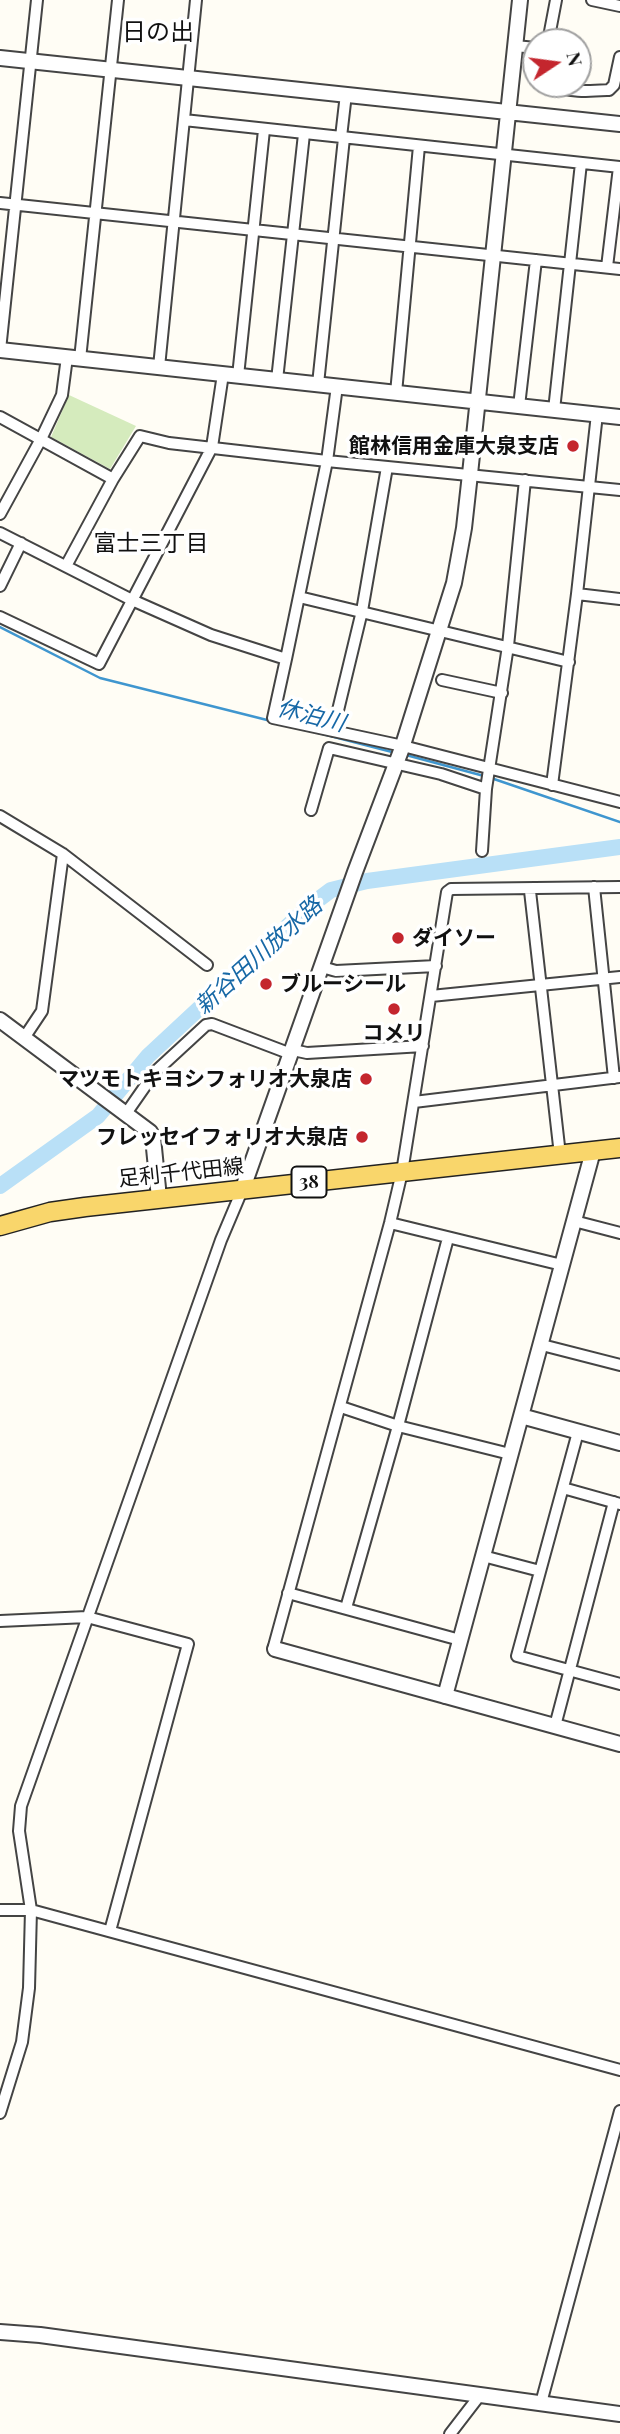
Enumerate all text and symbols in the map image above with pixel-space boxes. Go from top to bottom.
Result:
district label: 日の出 [122,19,194,47]
north arrow [522,28,592,98]
text: N [561,49,590,68]
place label: 館林信用金庫大泉支店 [349,433,559,459]
marker: 館林信用金庫大泉支店 [565,438,581,454]
district label: 富士三丁目 [94,530,208,558]
water label: 休泊川 [274,694,348,738]
water label: 新谷田川放水路 [190,892,328,1020]
place label: ダイソー [412,925,496,951]
marker: ダイソー [390,930,406,946]
place label: ブルーシール [280,971,406,997]
marker: ブルーシール [258,976,274,992]
marker: コメリ [386,1001,402,1017]
place label: コメリ [363,1020,425,1046]
place label: マツモトキヨシフォリオ大泉店 [58,1066,352,1092]
marker: マツモトキヨシフォリオ大泉店 [358,1071,374,1087]
place label: フレッセイフォリオ大泉店 [96,1124,348,1150]
marker: フレッセイフォリオ大泉店 [354,1129,370,1145]
street label: 足利千代田線 [117,1154,245,1192]
road number: 38 [292,1166,326,1198]

